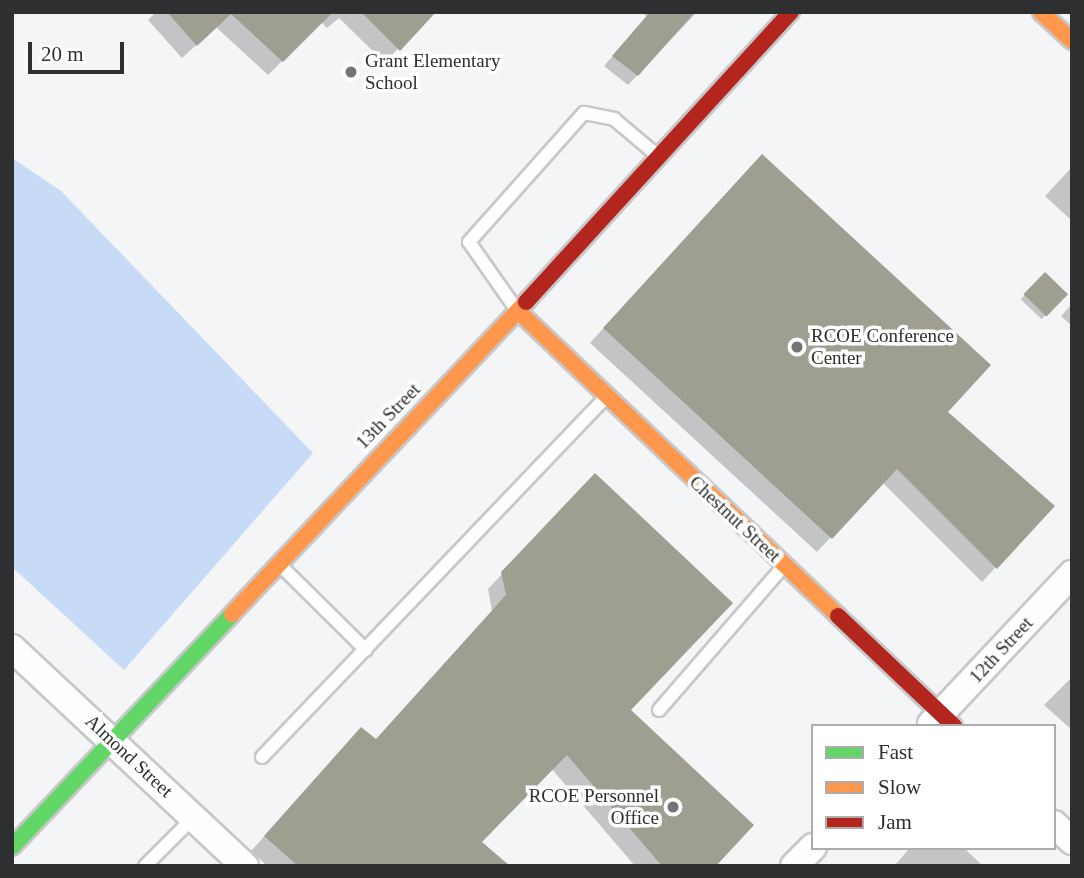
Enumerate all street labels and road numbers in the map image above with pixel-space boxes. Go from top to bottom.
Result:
street label: 13th Street [351,378,425,454]
street label: Chestnut Street [685,471,785,567]
street label: 12th Street [964,612,1038,688]
street label: Almond Street [81,710,177,802]

